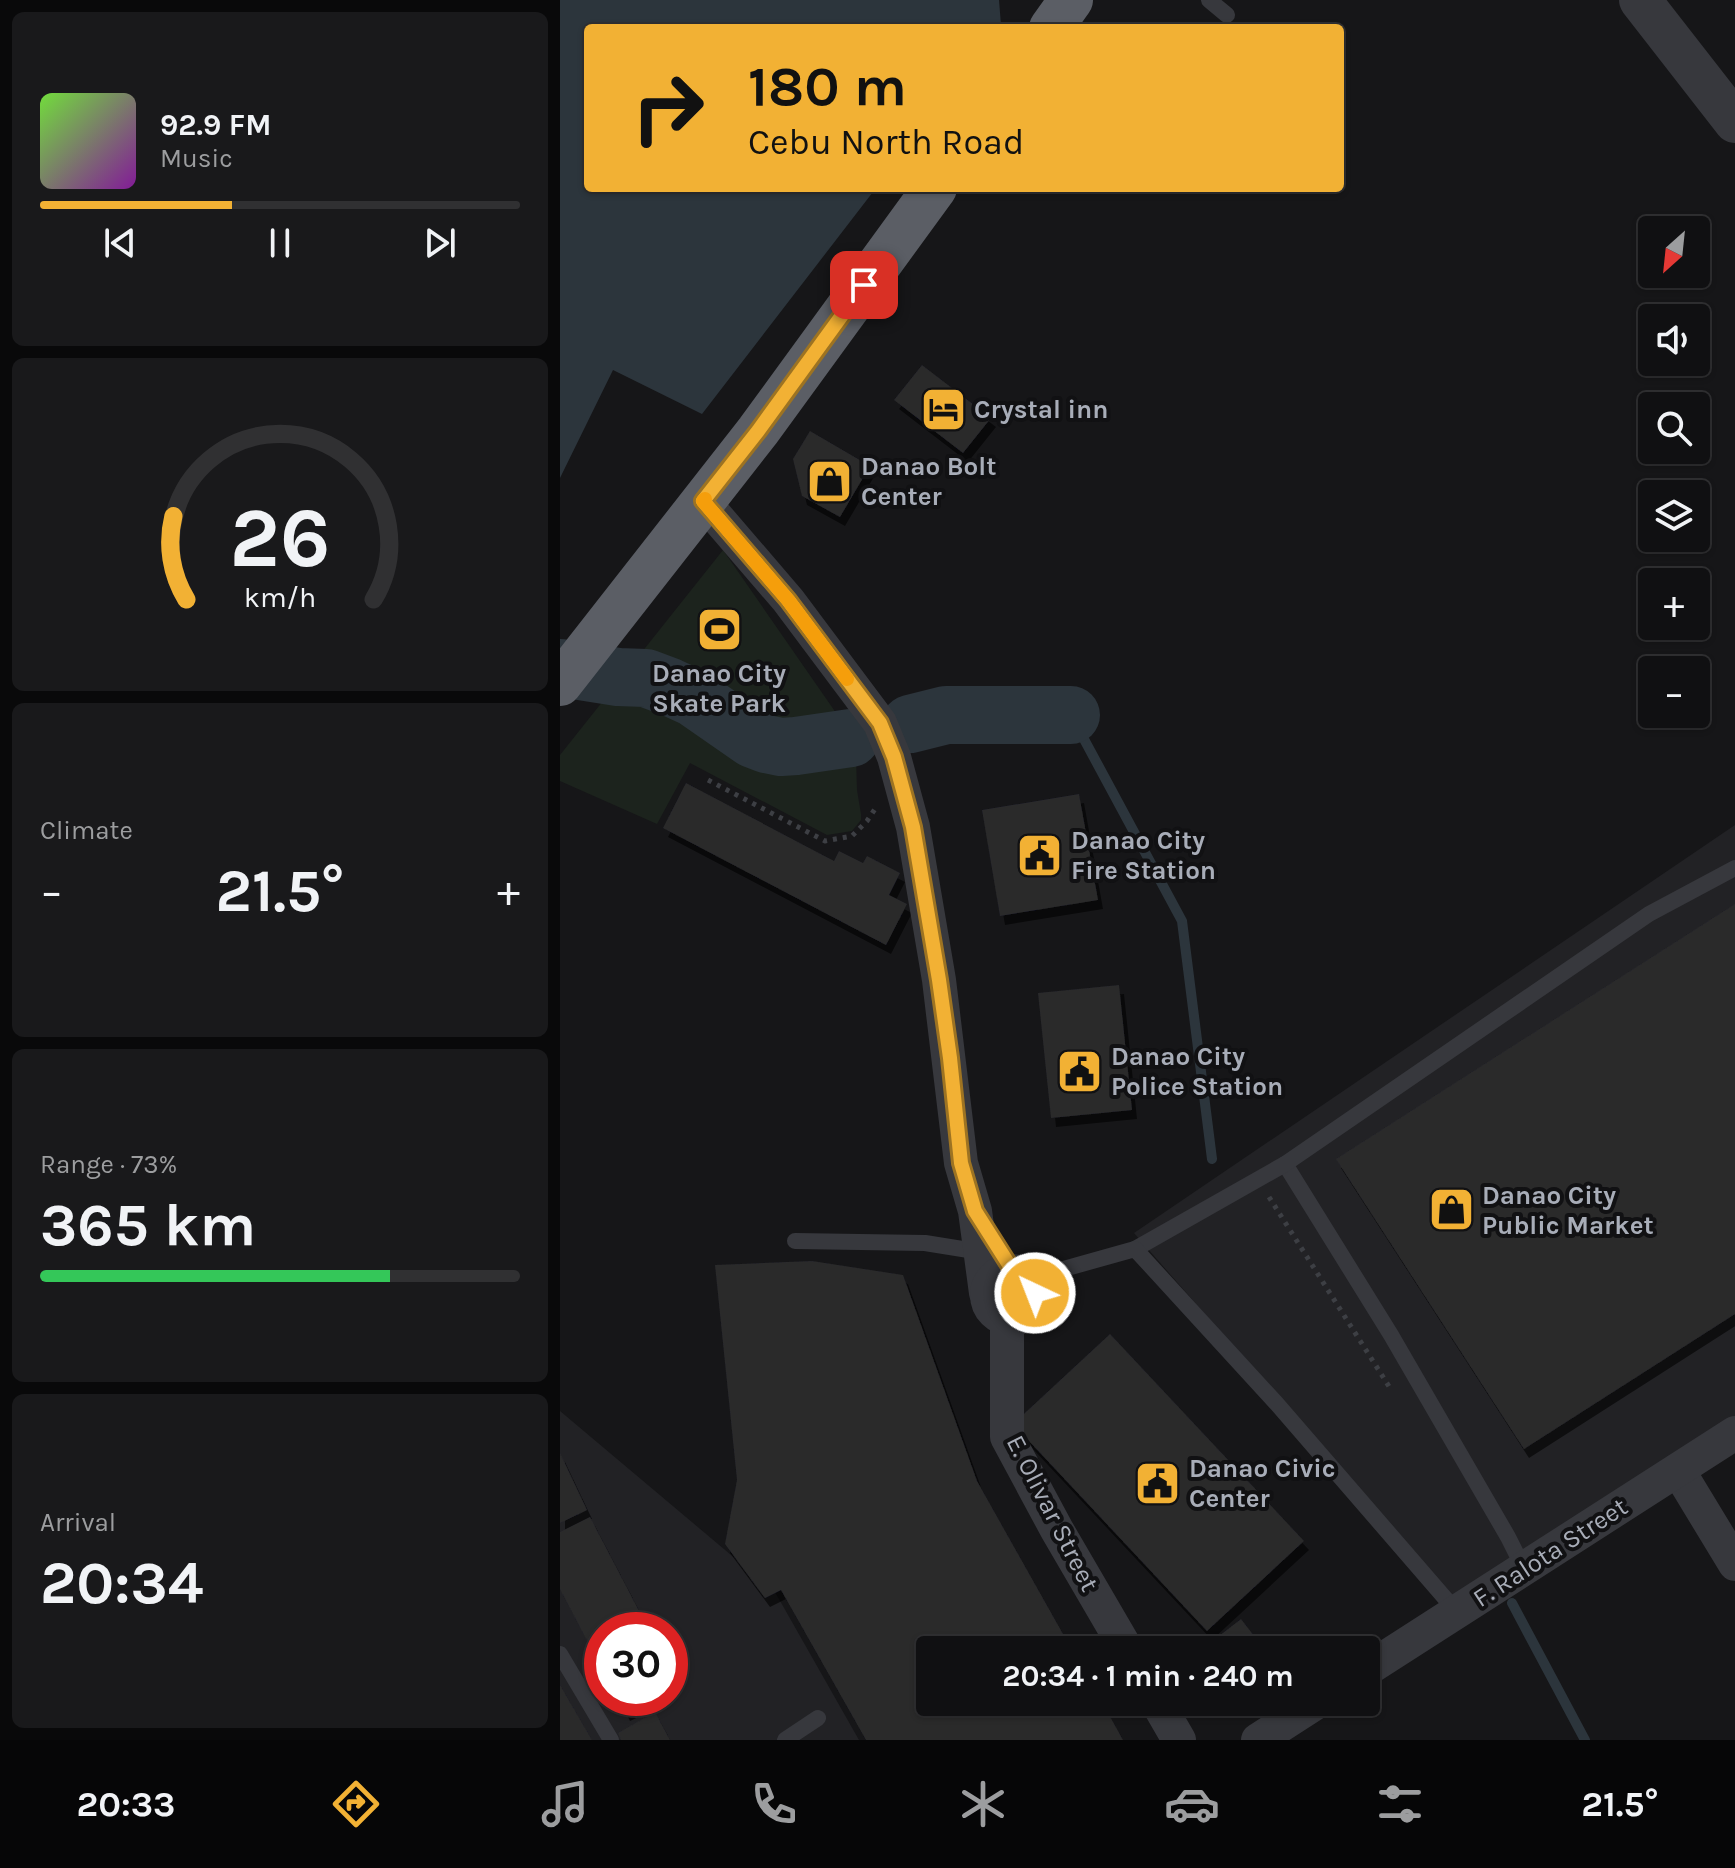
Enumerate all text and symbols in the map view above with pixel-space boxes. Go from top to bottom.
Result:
text: 180 m [748,54,907,119]
icon: right [616,56,720,160]
text: 92.9 FM [160,107,271,143]
text: Cebu North Road [748,121,1024,163]
text: Music [160,143,233,174]
north arrow [1638,216,1710,288]
map controls [1638,216,1710,728]
icon: previous [98,221,142,265]
icon: pause [258,221,302,265]
icon: next [418,221,462,265]
pin [830,251,898,319]
icon: arrive [842,263,886,307]
button: sound [1638,304,1710,376]
hotel icon: Crystal inn [919,385,967,433]
button: search [1638,392,1710,464]
place label: Crystal inn [974,394,1108,425]
place label: Danao Bolt Center [861,451,997,512]
shop icon: Danao Bolt Center [806,457,854,505]
button: layers [1638,480,1710,552]
text: 26 [230,490,330,587]
button: + [1638,568,1710,640]
text: km/h [244,582,316,615]
sports icon: Danao City Skate Park [695,606,743,654]
button: − [1638,656,1710,728]
place label: Danao City Skate Park [652,658,786,719]
text: Climate [40,815,133,846]
place label: Danao City Fire Station [1071,825,1216,886]
public building icon: Danao City Fire Station [1016,831,1064,879]
text: 21.5° [216,856,344,926]
text: − [40,866,63,917]
text: + [497,866,520,917]
place label: Danao City Police Station [1111,1041,1283,1102]
public building icon: Danao City Police Station [1056,1047,1104,1095]
text: Range · 73% [40,1149,177,1180]
place label: Danao City Public Market [1482,1180,1654,1241]
shop icon: Danao City Public Market [1427,1186,1475,1234]
text: 365 km [40,1190,256,1260]
position arrow [993,1251,1077,1335]
street label: E. Olivar Street [1000,1430,1105,1597]
place label: Danao Civic Center [1189,1453,1336,1514]
public building icon: Danao Civic Center [1134,1459,1182,1507]
street label: F. Ralota Street [1467,1491,1633,1614]
text: Arrival [40,1507,116,1538]
text: 20:34 [40,1548,203,1618]
speed limit sign: 30 [584,1612,688,1716]
text: 20:34 · 1 min · 240 m [1002,1658,1294,1694]
icon: directions [328,1776,384,1832]
icon: music [537,1776,593,1832]
icon: phone [746,1776,802,1832]
icon: climate [955,1776,1011,1832]
icon: car [1164,1776,1220,1832]
icon: filters [1372,1776,1428,1832]
text: 20:33 [76,1783,175,1825]
text: 21.5° [1581,1783,1659,1825]

